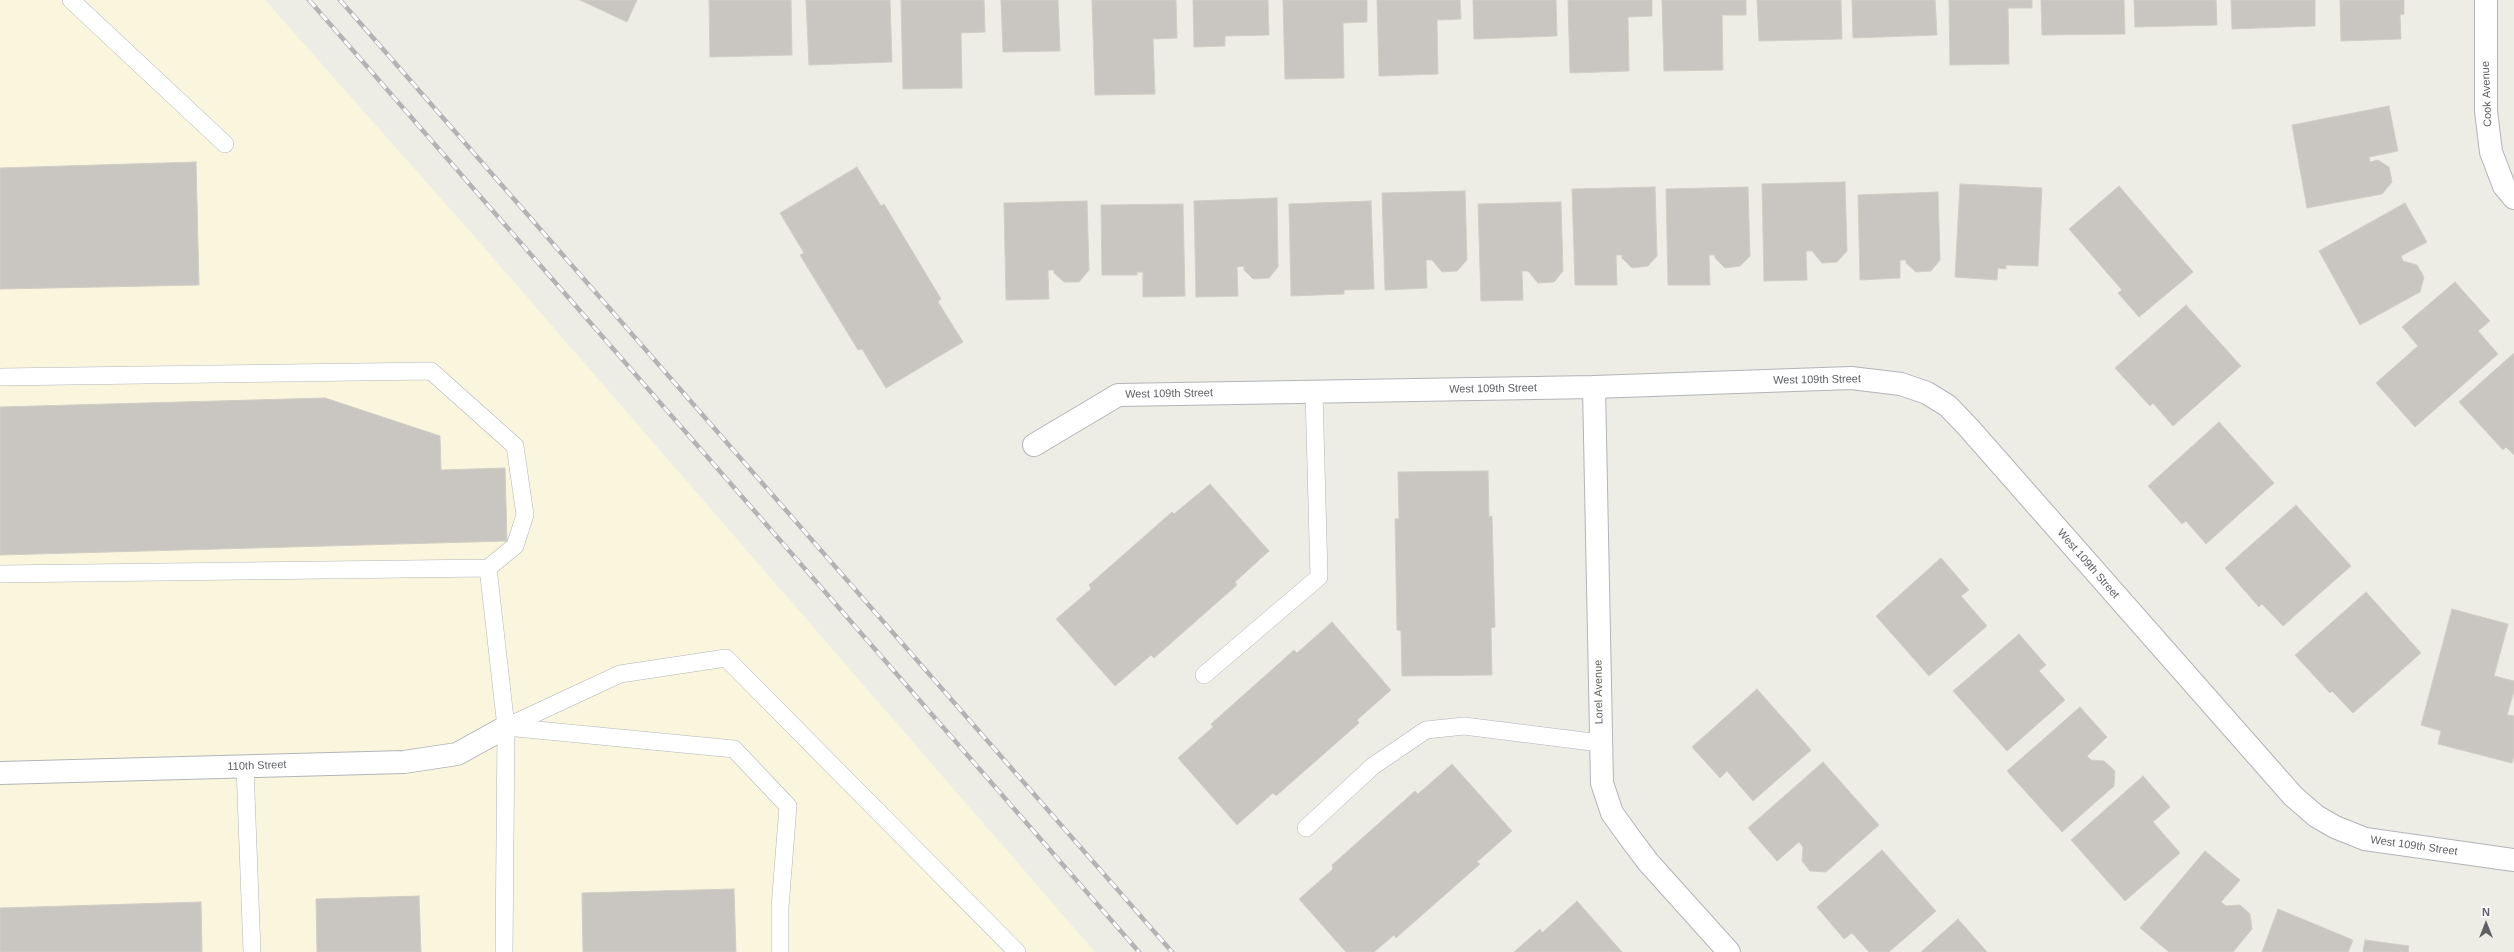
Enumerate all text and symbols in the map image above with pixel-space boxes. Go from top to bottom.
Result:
street label: Cook Avenue [2479,61,2495,127]
street label: West 109th Street [1773,373,1861,387]
street label: West 109th Street [1449,382,1537,396]
street label: West 109th Street [1125,387,1213,401]
street label: West 109th Street [2054,527,2122,601]
street label: Lorel Avenue [1592,660,1606,724]
street label: 110th Street [227,758,287,774]
street label: West 109th Street [2370,833,2458,859]
north arrow [2466,904,2506,944]
text: N [2482,906,2490,918]

